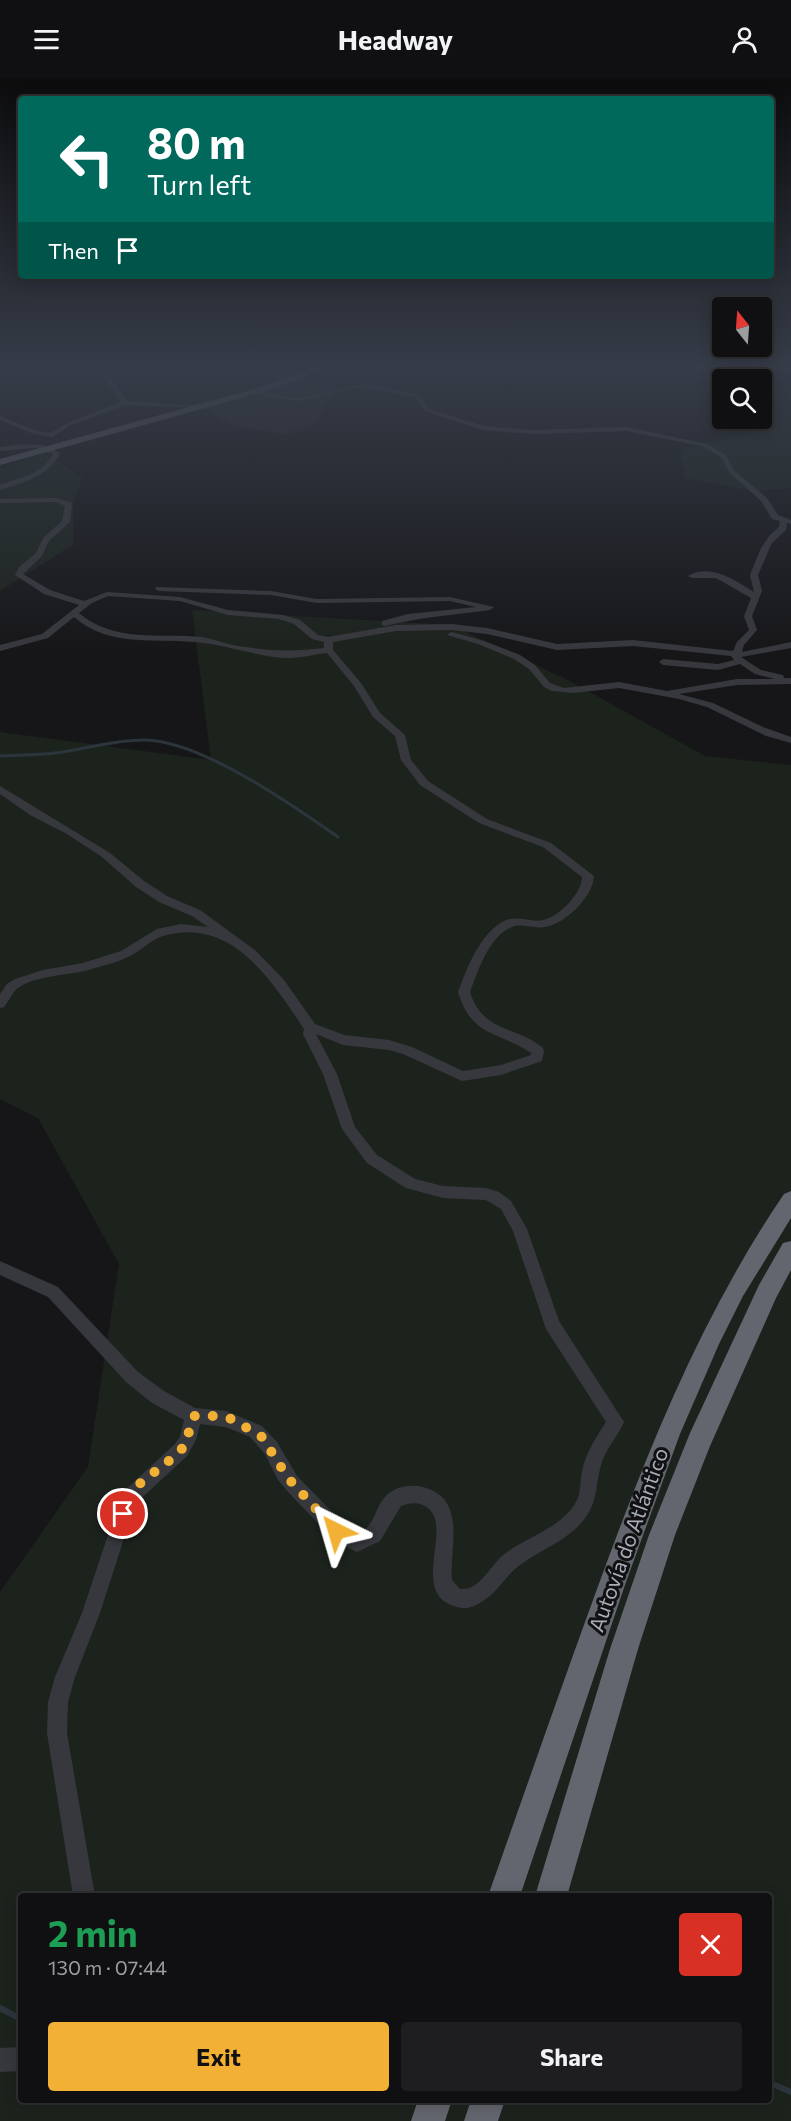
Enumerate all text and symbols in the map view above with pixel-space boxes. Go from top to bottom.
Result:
icon: menu [30,23,63,56]
text: Headway [338,23,453,56]
icon: person [728,23,761,56]
text: 80 m [147,116,246,168]
icon: left [48,120,126,198]
text: Turn left [147,168,251,201]
icon: arrive [111,234,144,267]
text: Then [48,237,99,264]
north arrow [712,297,772,357]
map controls [712,297,772,429]
button: search [712,369,772,429]
street label: Autovía do Atlántico [583,1444,673,1635]
pin [97,1488,148,1539]
icon: arrive [106,1497,139,1530]
position arrow [304,1499,368,1563]
text: 2 min [48,1910,138,1954]
button: close [679,1913,742,1976]
text: 130 m · 07:44 [48,1955,167,1979]
button: Exit [48,2022,389,2091]
button: Share [401,2022,742,2091]

